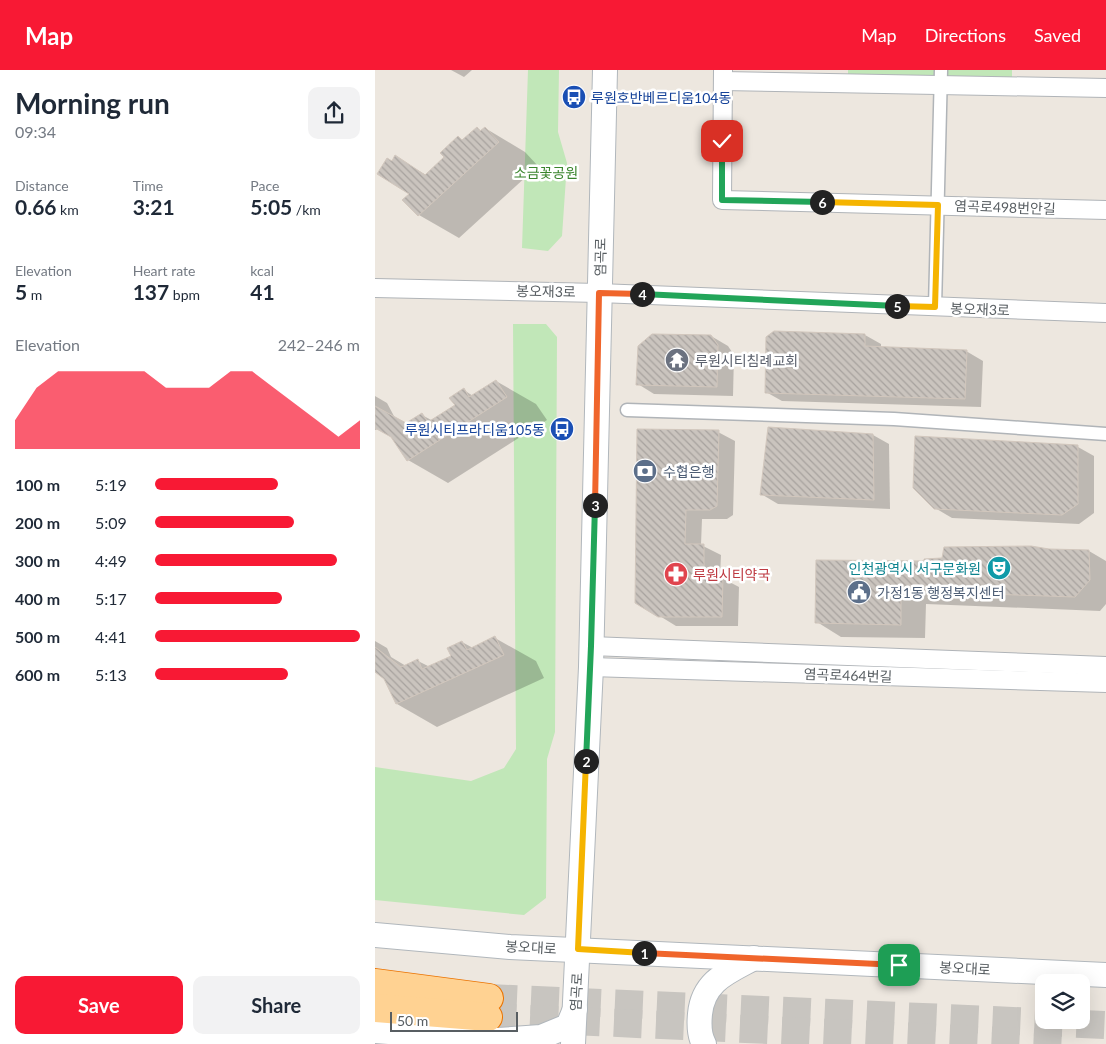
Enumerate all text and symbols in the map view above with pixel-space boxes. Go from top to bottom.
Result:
text: Map [25,21,73,50]
text: Map [861,24,897,46]
text: Directions [925,24,1006,46]
text: Saved [1034,24,1081,46]
bus stop icon: 루원호반베르디움104동 [561,84,587,110]
text: Morning run [15,86,170,120]
button: share [308,87,360,139]
place label: 루원호반베르디움104동 [591,89,731,106]
pin [701,120,743,162]
text: 09:34 [15,122,56,141]
icon: check [708,127,736,155]
park label: 소금꽃공원 [514,164,578,181]
text: Distance [15,177,69,194]
text: Time [133,177,163,194]
text: Pace [250,177,279,194]
pin: 6 [809,190,835,214]
text: 0.66 [15,194,57,219]
text: 3:21 [133,194,175,219]
text: 5:05 [250,194,292,219]
text: 6 [818,194,827,211]
street label: 염곡로498번안길 [954,197,1056,217]
text: km [57,201,79,218]
text: /km [292,201,321,218]
street label: 염곡로 [591,237,609,276]
text: Elevation [15,262,72,279]
text: Heart rate [133,262,195,279]
text: kcal [250,262,274,279]
text: 5 [15,279,27,304]
text: 137 [133,279,169,304]
text: 41 [250,279,275,304]
street label: 봉오재3로 [516,282,576,300]
pin: 4 [629,282,655,306]
text: m [27,286,42,303]
text: bpm [169,286,200,303]
text: 4 [638,286,647,303]
pin: 5 [885,294,909,318]
text: 5 [893,298,902,315]
street label: 봉오재3로 [950,299,1010,319]
text: Elevation [15,335,80,354]
text: 242–246 m [278,335,360,354]
temple icon: 루원시티침례교회 [664,347,690,373]
place label: 루원시티침례교회 [695,352,798,369]
bus stop icon: 루원시티프라디움105동 [549,416,575,442]
place label: 루원시티프라디움105동 [405,421,545,438]
bank icon: 수협은행 [632,458,658,484]
place label: 수협은행 [663,463,715,480]
text: 100 m [15,475,60,494]
text: 5:19 [95,475,127,494]
pin: 3 [583,492,607,518]
text: 3 [591,497,600,514]
text: 200 m [15,513,60,532]
text: 5:09 [95,513,127,532]
text: 300 m [15,551,60,570]
text: 4:49 [95,551,127,570]
theatre icon: 인천광역시 서구문화원 [986,555,1012,581]
place label: 인천광역시 서구문화원 [849,560,981,577]
pharmacy icon: 루원시티약국 [663,561,689,587]
place label: 루원시티약국 [693,566,770,583]
public building icon: 가정1동 행정복지센터 [846,579,872,605]
place label: 가정1동 행정복지센터 [877,584,1005,601]
text: 400 m [15,589,60,608]
text: 5:17 [95,589,127,608]
text: 500 m [15,627,60,646]
text: 4:41 [95,627,127,646]
text: 600 m [15,665,60,684]
text: 5:13 [95,665,127,684]
street label: 염곡로464번길 [803,665,893,685]
pin: 2 [573,748,599,774]
text: 2 [582,753,591,770]
street label: 봉오대로 [505,937,557,957]
pin: 1 [631,940,657,966]
pin [878,944,920,986]
text: 1 [640,945,649,962]
icon: arrive [885,951,913,979]
street label: 봉오대로 [939,958,991,978]
street label: 염곡로 [567,972,586,1012]
map controls [1035,974,1090,1029]
button: layers [1035,974,1090,1029]
button: Save [15,976,183,1034]
button: Share [193,976,360,1034]
scale bar [390,1009,517,1032]
text: 50 m [397,1012,428,1029]

